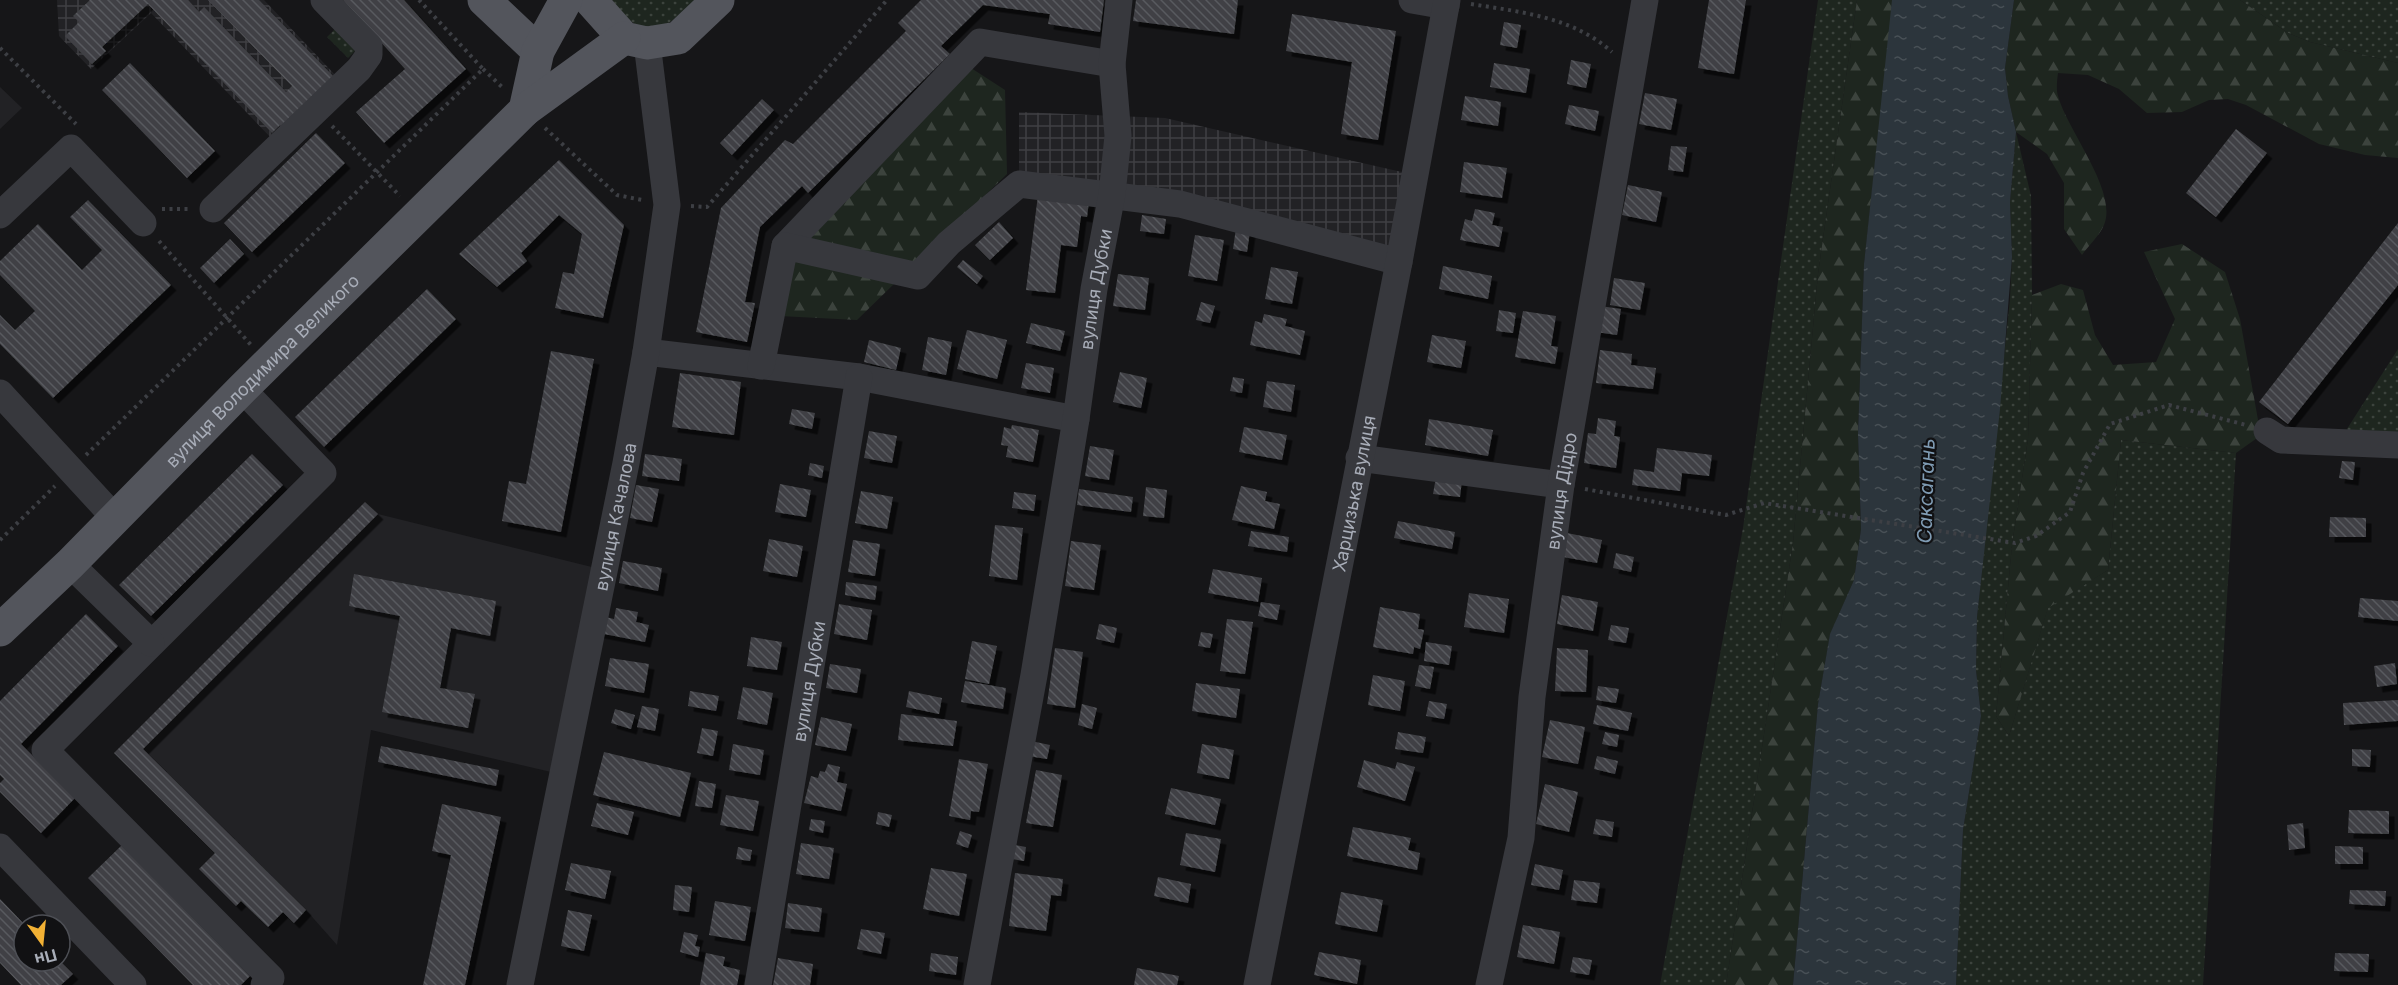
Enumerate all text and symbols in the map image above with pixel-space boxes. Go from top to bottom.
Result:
street label: вулиця Дубки [1075,227,1116,351]
street label: вулиця Володимира Великого [161,269,363,471]
street label: Харцизька вулиця [1328,413,1379,573]
street label: вулиця Дідро [1542,431,1580,551]
water label: Саксагань [1912,438,1940,544]
street label: вулиця Качалова [590,441,640,592]
street label: вулиця Дубки [788,619,829,743]
north arrow [12,913,72,973]
text: Пн [33,945,59,970]

